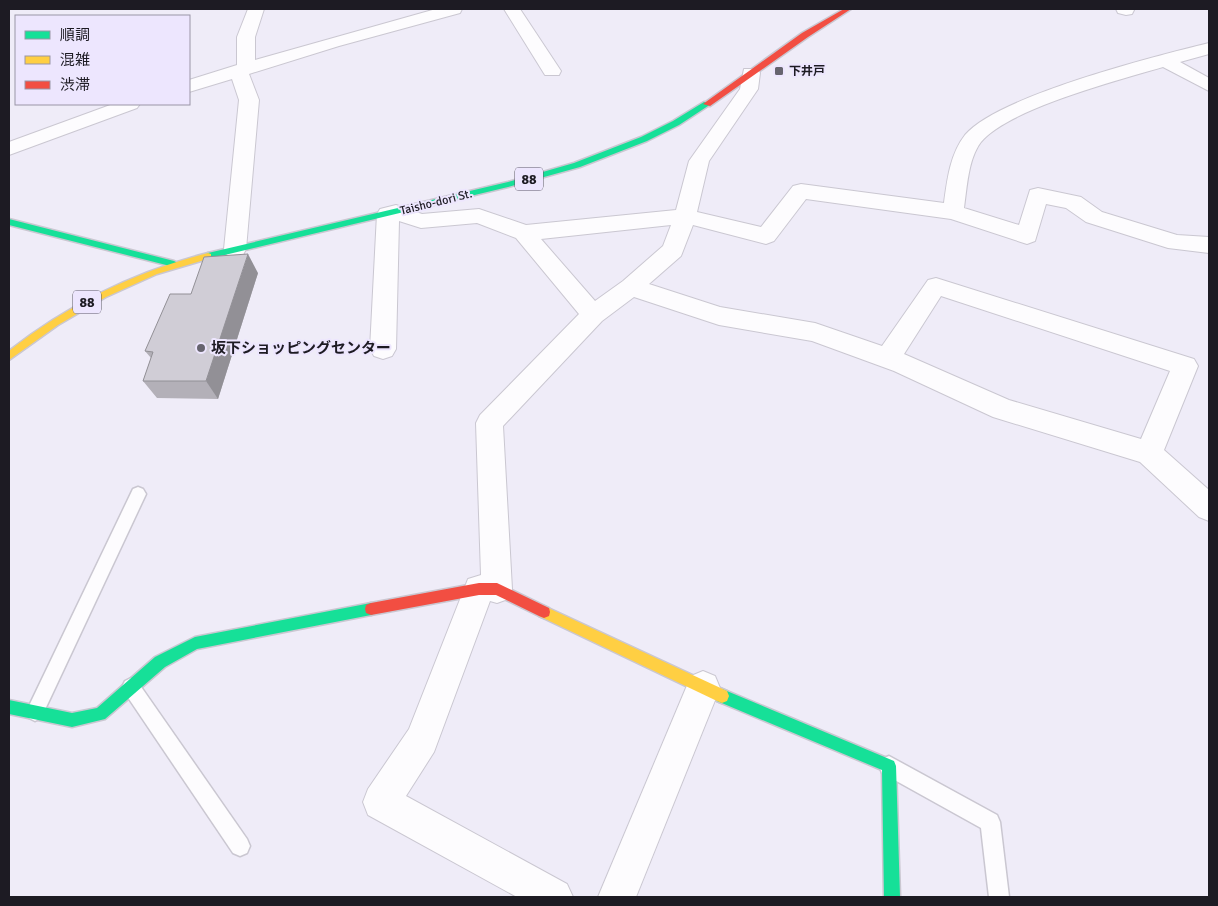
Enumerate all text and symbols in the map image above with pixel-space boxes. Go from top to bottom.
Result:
legend [15,15,190,105]
text: 順調 [60,26,90,44]
text: 混雑 [60,51,90,69]
place label: 下井戸 [789,64,825,79]
marker: 下井戸 [773,65,785,77]
text: 渋滞 [60,76,90,94]
road number: 88 [515,168,543,190]
street label: Taisho-dori St. [399,186,474,219]
road number: 88 [73,290,101,314]
place label: 坂下ショッピングセンター [211,339,391,357]
marker: 坂下ショッピングセンター [195,342,207,354]

